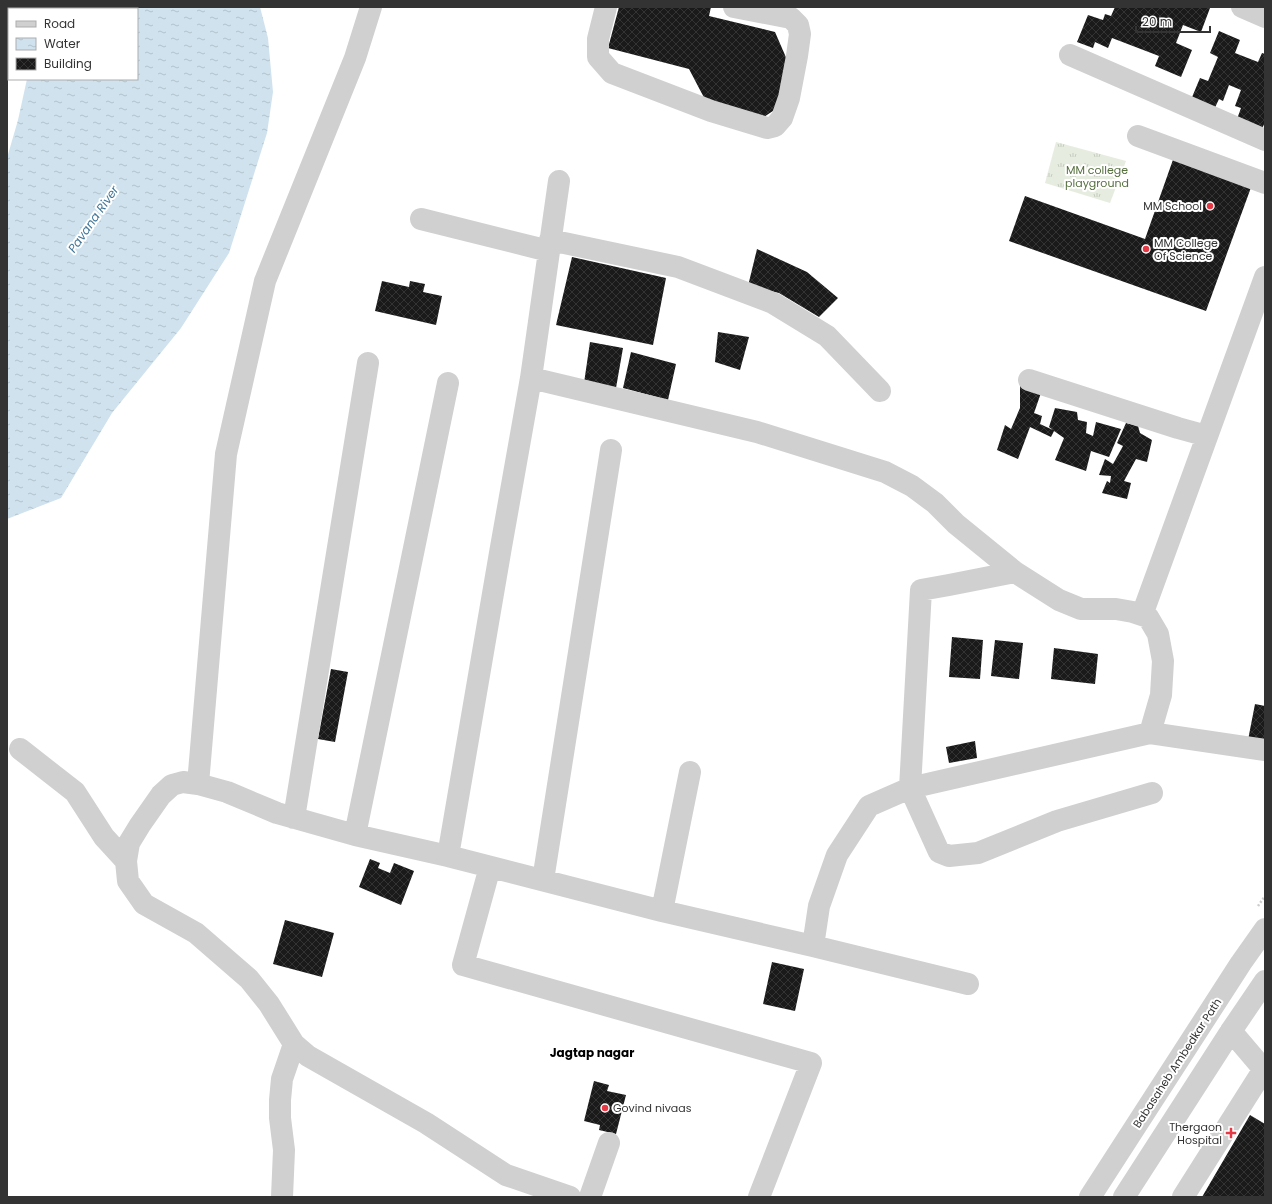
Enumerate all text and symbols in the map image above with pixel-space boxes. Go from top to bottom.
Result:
legend [8,8,138,80]
scale bar [1136,8,1210,34]
text: 20 m [1142,13,1172,30]
text: Road [44,15,75,32]
text: Water [44,35,81,52]
text: Building [44,55,92,72]
park label: MM college playground [1065,162,1129,191]
water label: Pavana River [64,182,123,256]
place label: MM School [1143,198,1202,214]
marker: MM School [1205,201,1215,211]
place label: MM College Of Science [1154,235,1218,264]
marker: MM College Of Science [1141,244,1151,254]
street label: Babasaheb Ambedkar Path [1129,995,1225,1131]
district label: Jagtap nagar [550,1044,634,1061]
place label: Govind nivaas [613,1100,692,1116]
marker: Govind nivaas [600,1103,610,1113]
place label: Thergaon Hospital [1169,1119,1222,1148]
marker: Thergaon Hospital [1225,1127,1237,1139]

